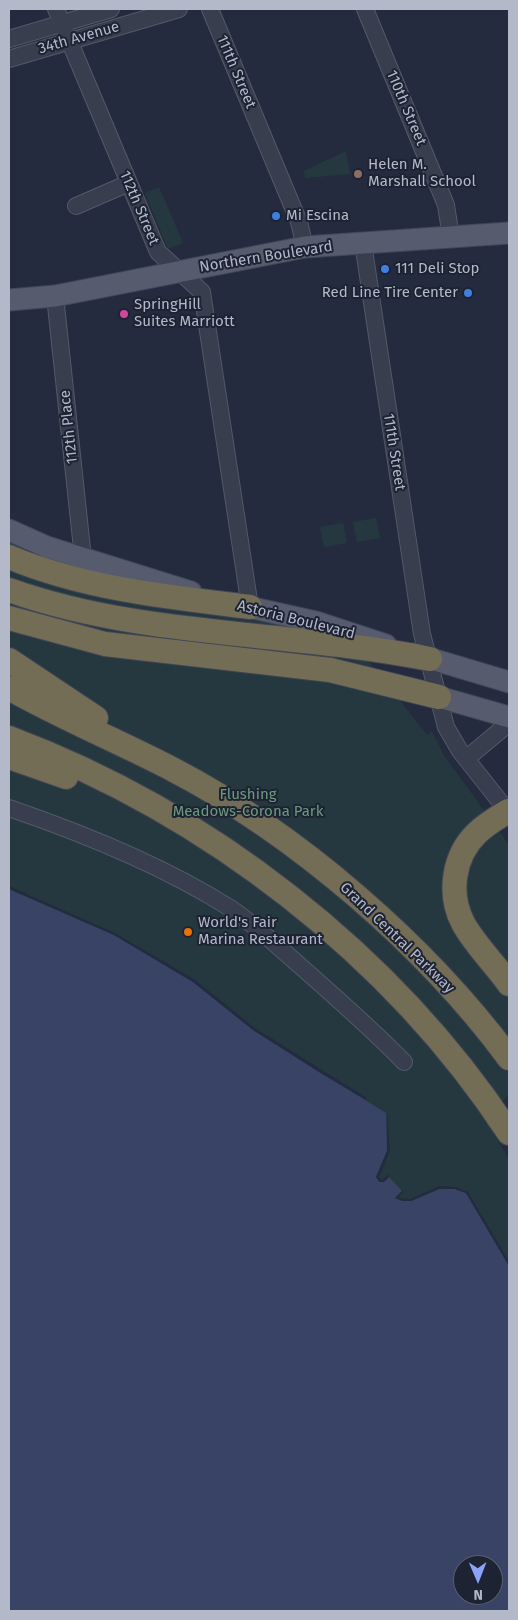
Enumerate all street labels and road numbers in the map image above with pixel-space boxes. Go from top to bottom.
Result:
street label: 34th Avenue [36,18,122,58]
street label: 111th Street [212,33,260,111]
street label: 110th Street [382,68,430,148]
street label: 112th Street [115,168,163,248]
street label: Northern Boulevard [198,238,334,276]
street label: 112th Place [56,389,82,465]
street label: 111th Street [379,412,409,492]
street label: Astoria Boulevard [235,597,357,643]
street label: Grand Central Parkway [336,879,458,997]

